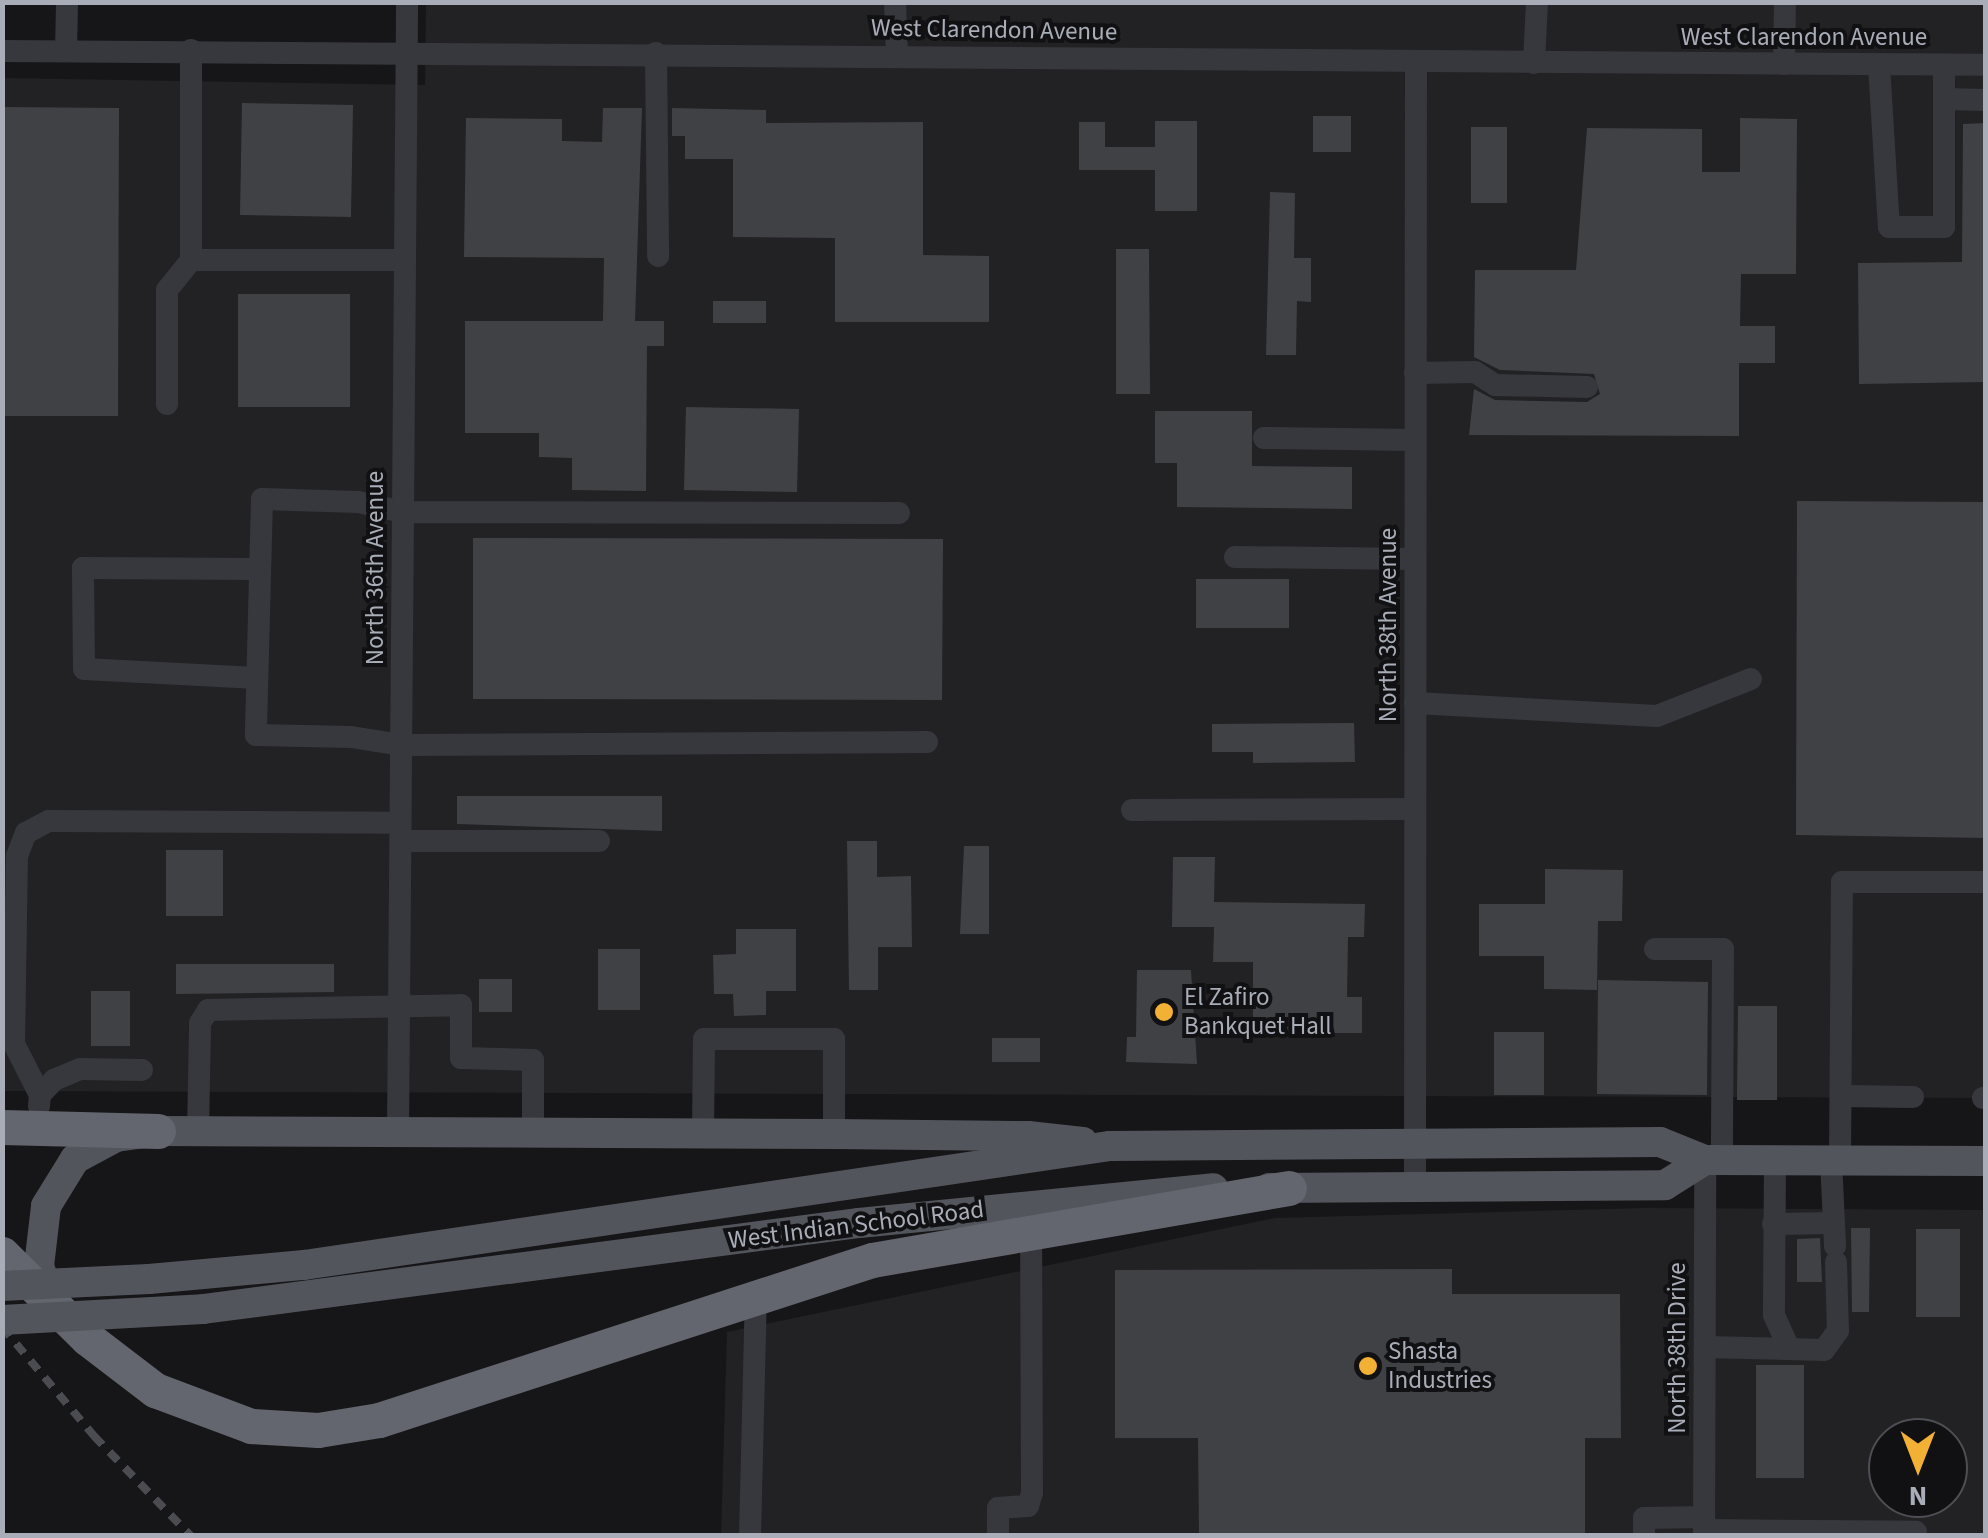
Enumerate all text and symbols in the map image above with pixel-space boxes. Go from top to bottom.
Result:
street label: West Clarendon Avenue [871,13,1117,47]
street label: West Clarendon Avenue [1681,22,1927,52]
street label: North 36th Avenue [360,471,390,665]
street label: North 38th Avenue [1373,528,1403,722]
place label: El Zafiro Bankquet Hall [1184,983,1332,1042]
marker: El Zafiro Bankquet Hall [1153,1001,1175,1023]
street label: West Indian School Road [726,1194,986,1256]
street label: North 38th Drive [1662,1262,1692,1434]
place label: Shasta Industries [1388,1337,1492,1396]
marker: Shasta Industries [1357,1355,1379,1377]
north arrow [1868,1418,1968,1518]
text: N [1909,1476,1927,1516]

